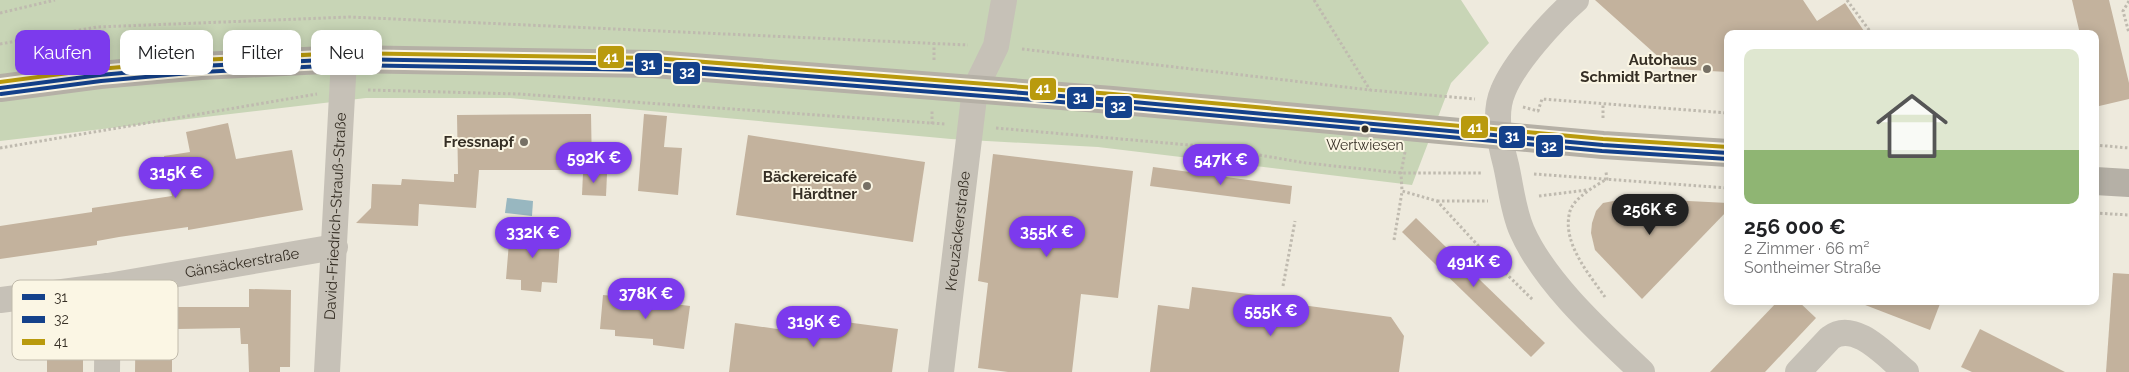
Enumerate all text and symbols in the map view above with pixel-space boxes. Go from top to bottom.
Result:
chip: Kaufen [15,30,110,75]
chip: Mieten [120,30,213,75]
chip: Filter [223,30,301,75]
chip: Neu [311,30,382,75]
line badge: 41 [597,45,625,69]
text: 41 [604,49,619,65]
place label: Autohaus Schmidt Partner [1580,51,1697,86]
line badge: 31 [634,52,663,76]
text: 31 [641,56,655,72]
line badge: 32 [672,61,701,85]
marker: Autohaus Schmidt Partner [1701,63,1713,75]
text: 32 [679,64,695,80]
line badge: 41 [1029,77,1057,101]
text: 41 [1036,80,1051,96]
icon: home [1867,81,1957,171]
line badge: 31 [1066,86,1095,110]
text: 31 [1073,89,1087,105]
line badge: 32 [1104,95,1133,119]
text: 32 [1110,98,1126,114]
street label: David-Friedrich-Strauß-Straße [321,112,350,321]
line badge: 41 [1460,115,1489,139]
text: 41 [1468,119,1483,135]
marker: Wertwiesen [1360,124,1370,134]
line badge: 31 [1498,125,1526,149]
text: 31 [1505,128,1519,144]
place label: Fressnapf [444,133,514,151]
line badge: 32 [1535,134,1564,158]
marker: Fressnapf [518,136,530,148]
place label: Wertwiesen [1326,137,1404,153]
text: 32 [1541,138,1557,154]
pin: 592K € [553,142,635,184]
pin: 547K € [1180,144,1262,186]
text: 592K € [567,148,621,167]
text: 547K € [1194,150,1248,169]
pin: 315K € [135,156,217,199]
text: 315K € [150,163,202,182]
place label: Bäckereicafé Härdtner [763,168,857,203]
street label: Kreuzäckerstraße [942,170,974,292]
marker: Bäckereicafé Härdtner [861,180,873,192]
pin: 256K € [1609,194,1691,236]
text: 256K € [1623,200,1677,219]
text: 256 000 € [1744,214,1846,239]
pin: 332K € [492,216,574,259]
pin: 355K € [1006,216,1088,258]
text: 355K € [1020,222,1074,241]
text: 332K € [506,223,560,242]
text: 2 Zimmer · 66 m² [1744,239,1869,258]
street label: Gänsäckerstraße [184,244,301,282]
pin: 491K € [1433,246,1515,288]
text: 491K € [1447,252,1501,271]
text: Sontheimer Straße [1744,258,1881,277]
pin: 378K € [605,278,687,320]
legend [12,280,178,360]
text: 378K € [619,284,673,303]
text: 31 [54,289,67,305]
pin: 555K € [1230,294,1312,337]
text: 555K € [1244,301,1298,320]
pin: 319K € [773,306,855,348]
text: 32 [54,311,69,327]
text: 319K € [787,312,841,331]
text: 41 [54,334,68,350]

